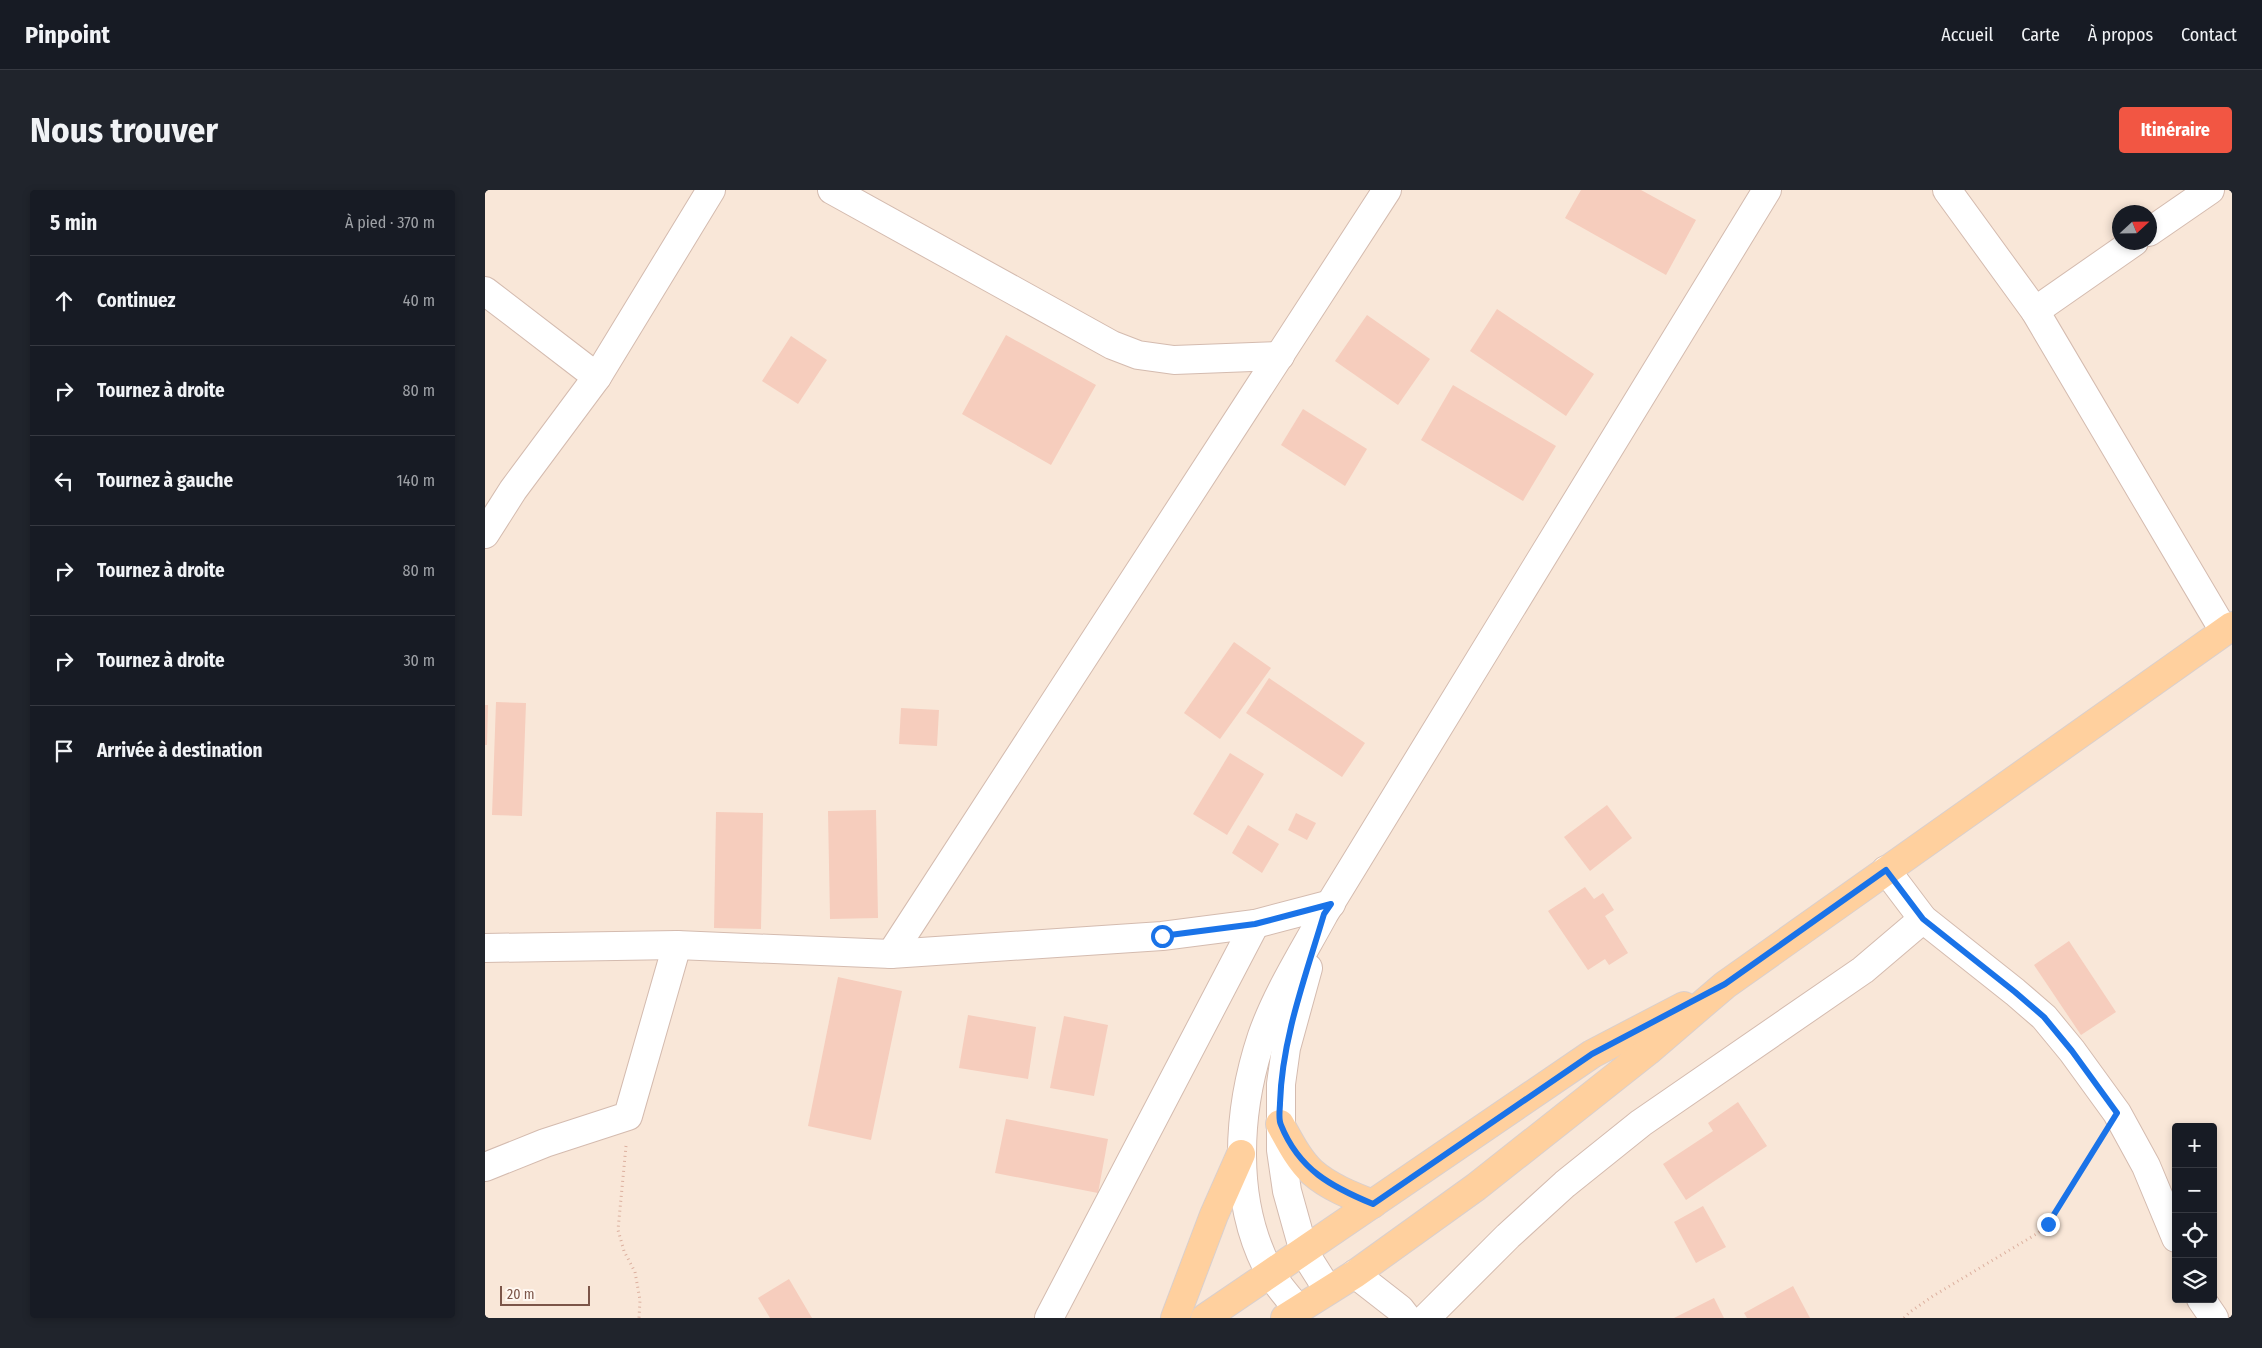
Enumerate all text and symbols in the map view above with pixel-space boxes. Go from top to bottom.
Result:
text: Pinpoint [25,21,110,49]
text: Accueil [1941,24,1993,46]
text: Carte [2021,24,2060,46]
text: À propos [2088,24,2153,46]
text: Contact [2181,24,2237,46]
button: Itinéraire [2119,107,2232,153]
text: Nous trouver [30,109,218,151]
north arrow [2112,205,2157,250]
text: 5 min [50,210,97,236]
text: À pied · 370 m [345,213,435,232]
icon: ahead [50,287,78,315]
text: Continuez [97,289,176,312]
text: 40 m [403,291,435,310]
icon: right [50,377,78,405]
text: Tournez à droite [97,379,225,402]
text: 80 m [403,381,435,400]
icon: left [50,467,78,495]
text: Tournez à gauche [97,469,233,492]
text: 140 m [397,471,435,490]
icon: right [50,557,78,585]
text: Tournez à droite [97,559,225,582]
text: 80 m [403,561,435,580]
icon: right [50,647,78,675]
text: Tournez à droite [97,649,225,672]
text: 30 m [403,651,435,670]
icon: arrive [50,737,78,765]
text: Arrivée à destination [97,739,263,762]
route start [1151,925,1174,948]
map controls [2172,1123,2217,1303]
button: + [2172,1123,2217,1168]
button: − [2172,1168,2217,1213]
route end [2037,1213,2060,1236]
button: locate [2172,1213,2217,1258]
button: layers [2172,1258,2217,1303]
scale bar [500,1283,590,1306]
text: 20 m [507,1286,535,1303]

